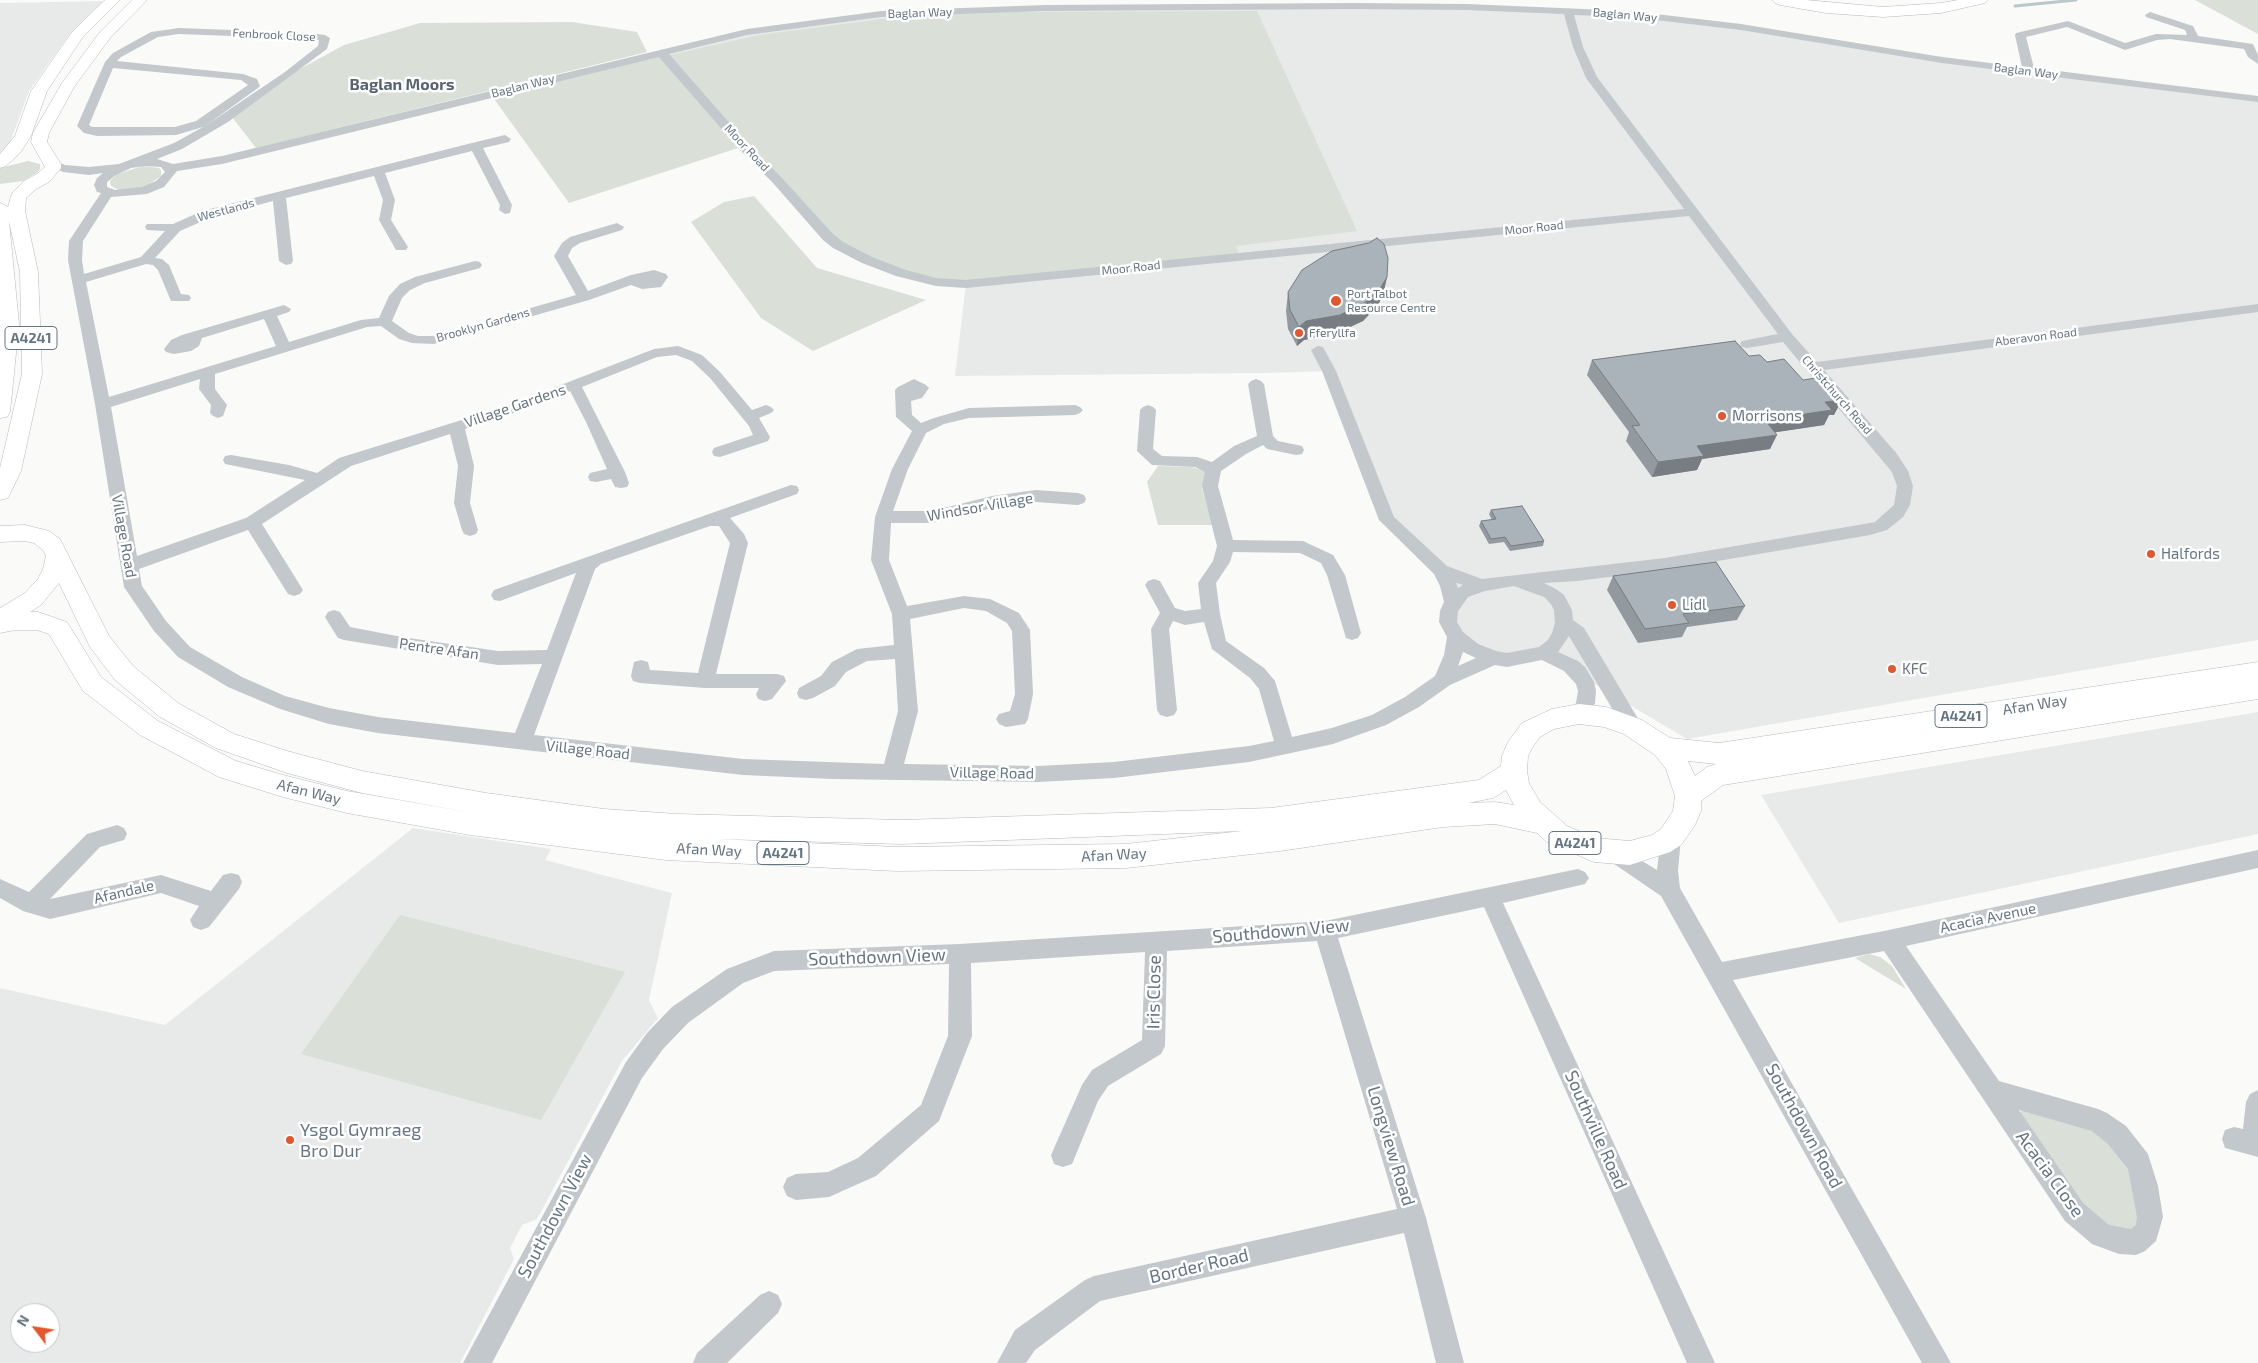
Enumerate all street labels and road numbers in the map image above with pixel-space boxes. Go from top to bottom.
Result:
street label: Baglan Way [887,5,953,21]
street label: Baglan Way [1592,5,1658,25]
street label: Fenbrook Close [232,26,316,44]
street label: Baglan Way [1993,60,2059,82]
street label: Baglan Way [490,71,556,101]
street label: Moor Road [722,121,772,175]
street label: Westlands [196,195,256,225]
street label: Moor Road [1504,218,1564,238]
street label: Moor Road [1101,258,1161,278]
street label: Brooklyn Gardens [435,305,531,345]
street label: Aberavon Road [1994,325,2078,349]
road number: A4241 [5,326,57,349]
street label: Christchurch Road [1799,353,1875,437]
street label: Village Gardens [462,380,568,432]
street label: Windsor Village [926,489,1034,525]
street label: Village Road [108,493,140,579]
street label: Pentre Afan [398,634,480,664]
street label: Afan Way [2001,691,2069,719]
road number: A4241 [1935,704,1987,728]
street label: Village Road [545,737,631,763]
street label: Village Road [950,763,1034,783]
street label: Afan Way [275,775,343,809]
road number: A4241 [1549,831,1601,854]
street label: Afan Way [676,839,742,861]
road number: A4241 [757,841,809,864]
street label: Afan Way [1081,844,1147,866]
street label: Afandale [92,876,156,908]
street label: Acacia Avenue [1938,899,2038,937]
street label: Southdown View [1212,914,1350,948]
street label: Southdown View [808,944,946,970]
street label: Iris Close [1143,955,1165,1029]
street label: Southdown Road [1761,1060,1847,1192]
street label: Southville Road [1560,1067,1632,1193]
street label: Longview Road [1363,1084,1419,1208]
street label: Acacia Close [2011,1127,2089,1221]
street label: Southdown View [513,1150,597,1282]
street label: Border Road [1147,1244,1251,1288]

